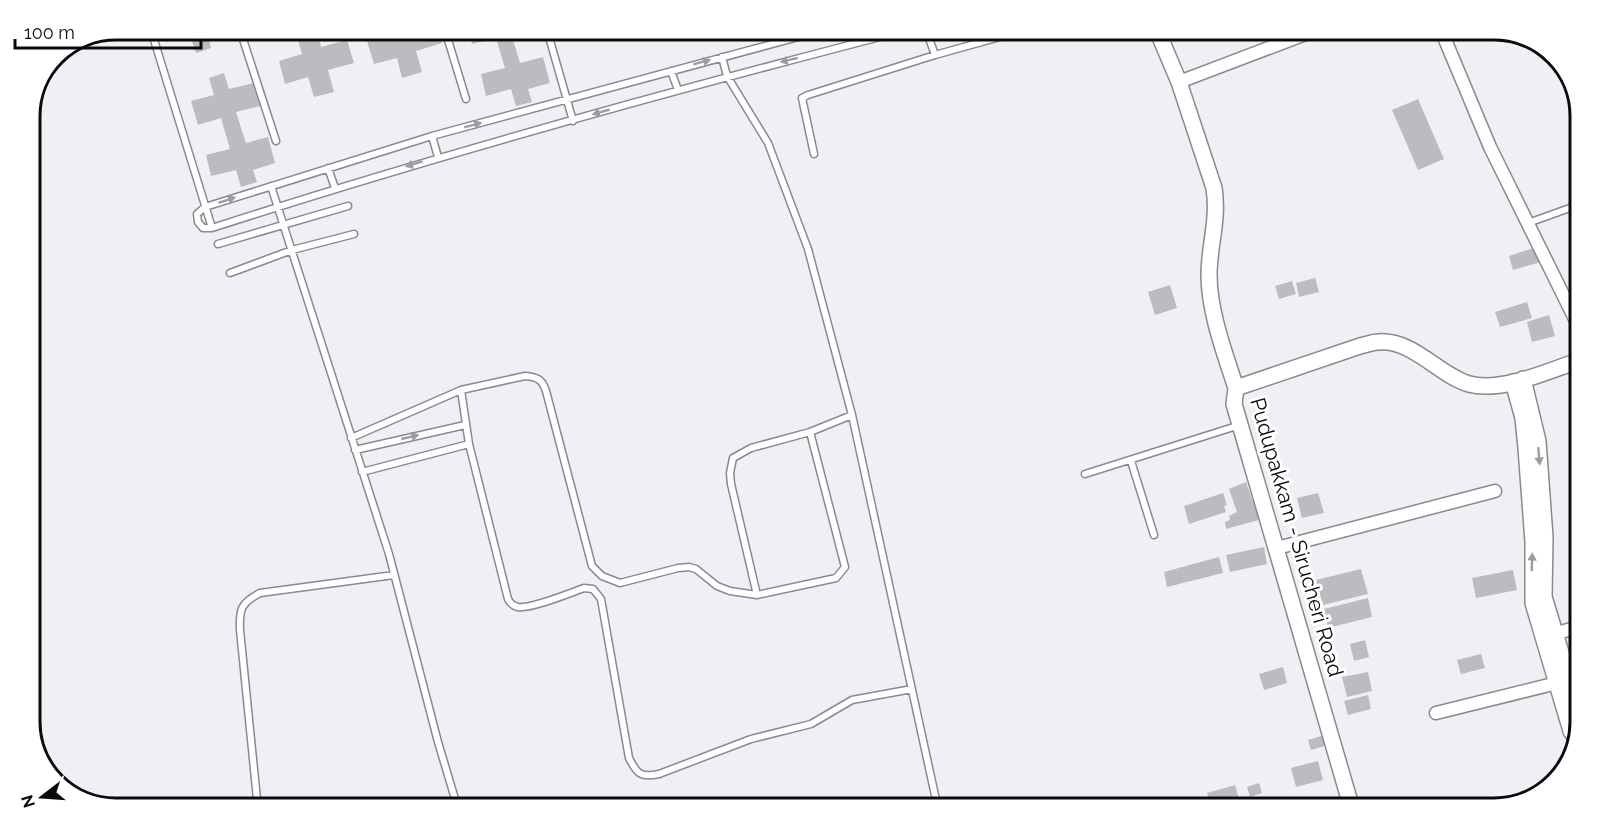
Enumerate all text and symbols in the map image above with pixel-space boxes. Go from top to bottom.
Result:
scale bar [15,12,201,50]
text: 100 m [24,22,75,43]
one-way arrow [780,56,798,65]
one-way arrow [693,57,711,67]
one-way arrow [592,108,610,117]
one-way arrow [464,119,482,129]
one-way arrow [404,160,422,169]
one-way arrow [218,195,236,205]
street label: Pudupakkam - Sirucheri Road [1245,395,1349,679]
one-way arrow [401,432,419,442]
one-way arrow [1534,447,1544,466]
one-way arrow [1528,553,1537,572]
north arrow [12,767,72,827]
text: N [17,793,39,810]

